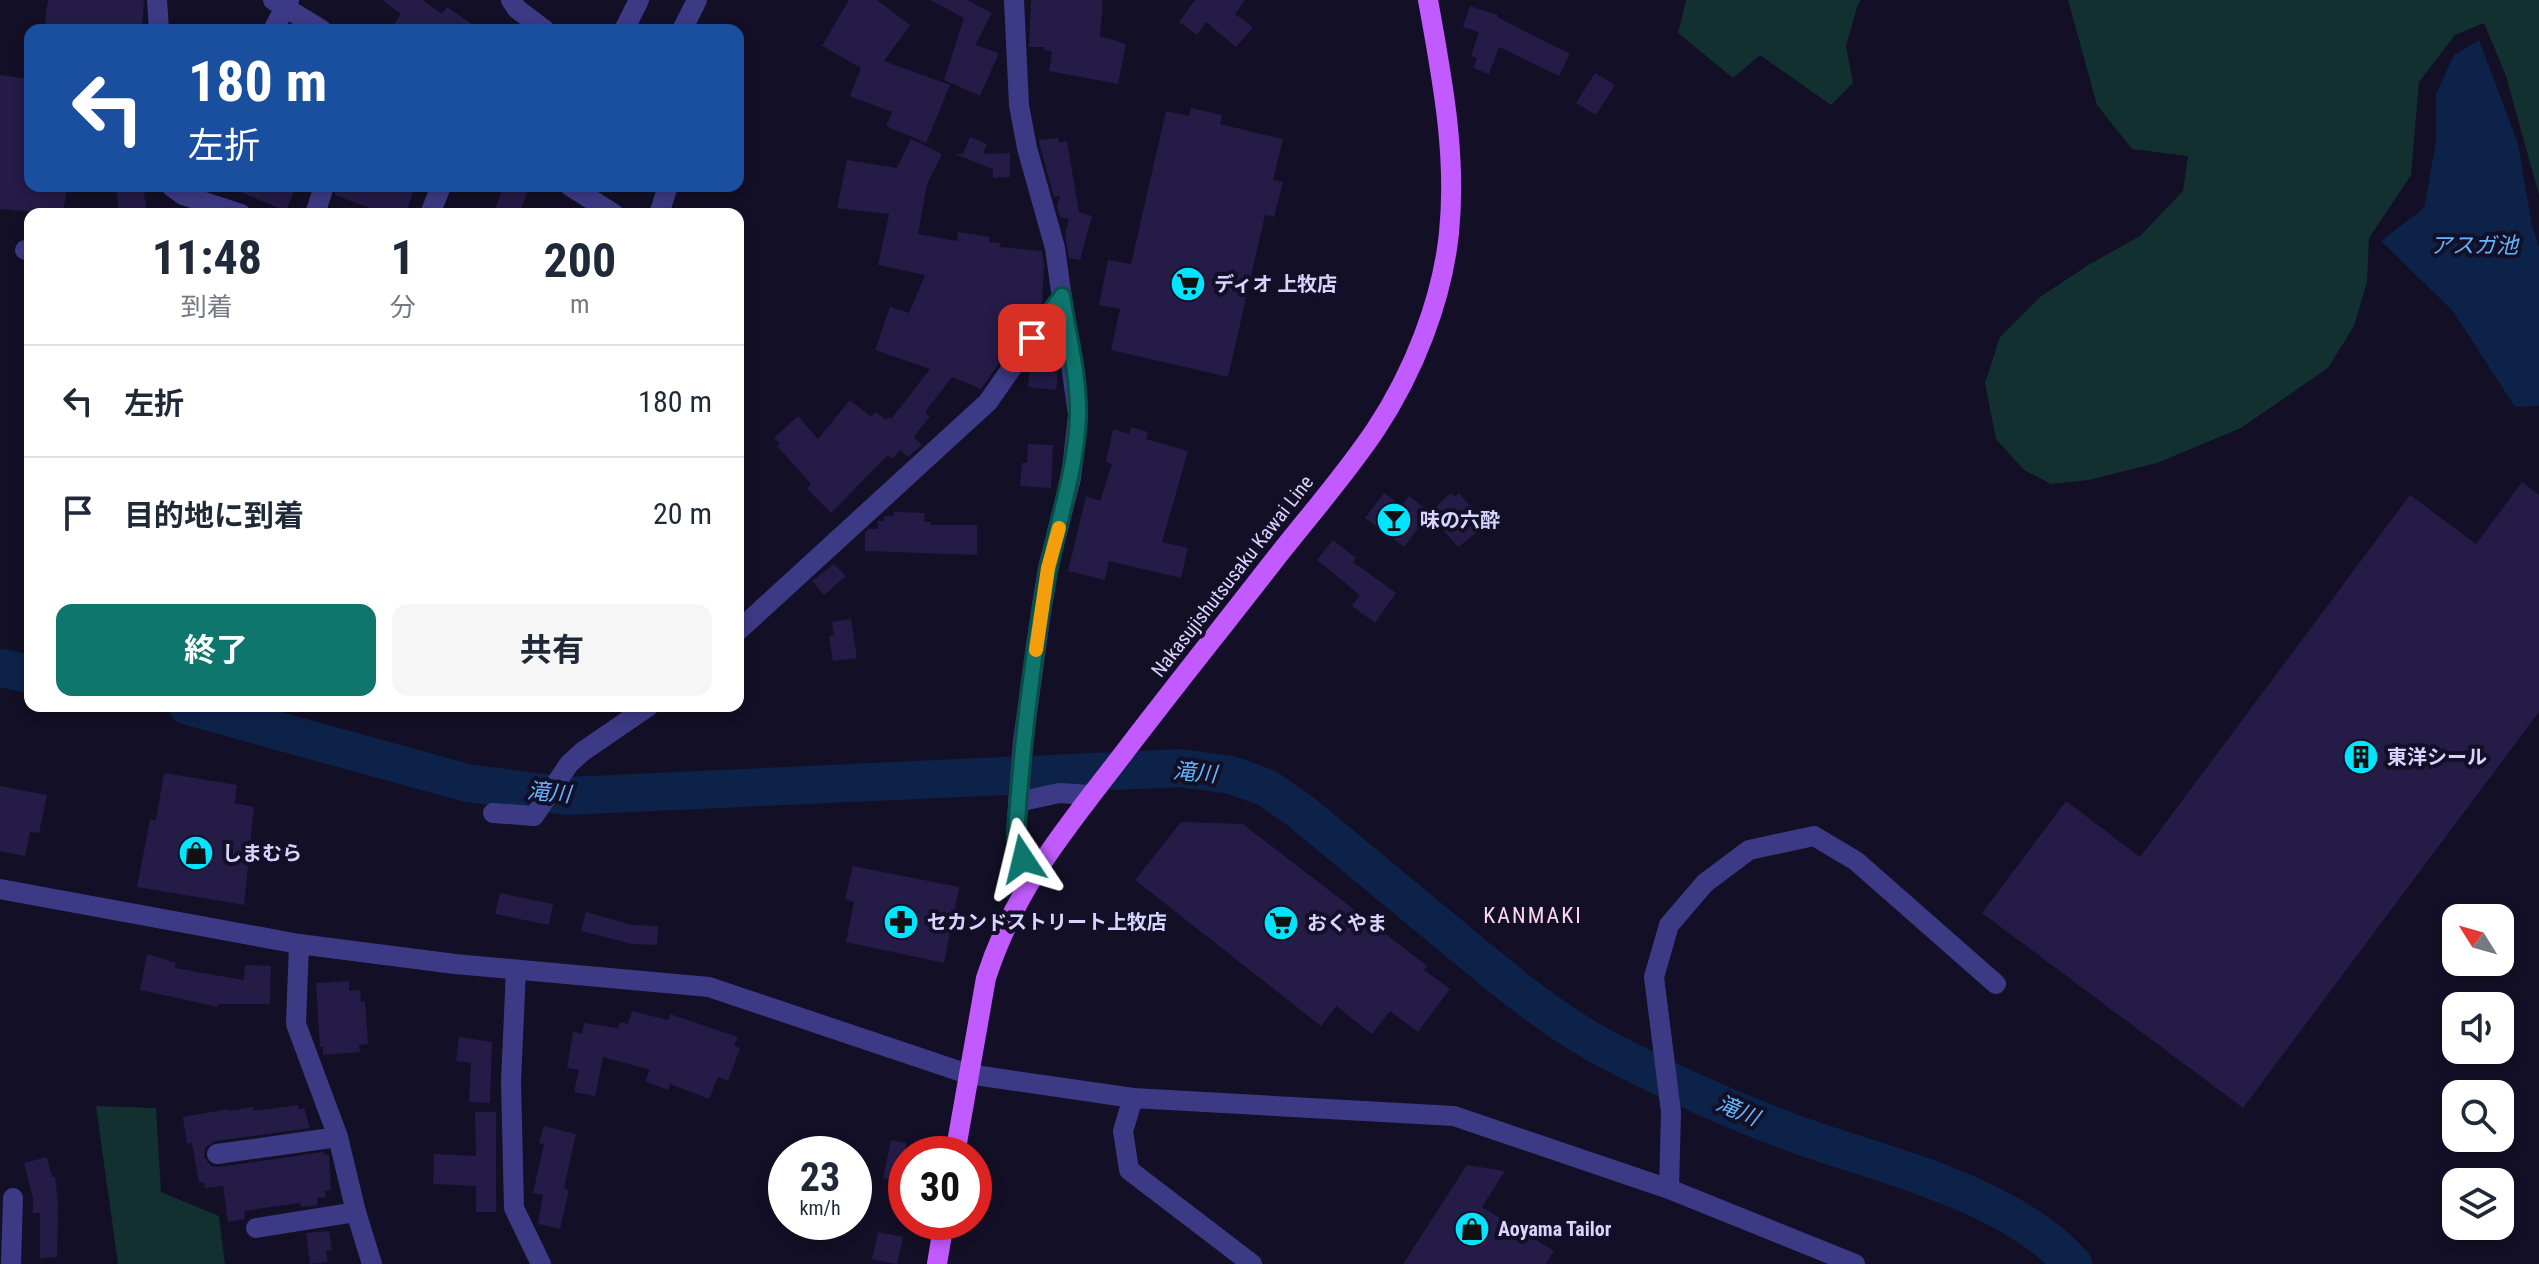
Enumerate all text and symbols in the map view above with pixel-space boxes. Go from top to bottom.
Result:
text: 180 m [188,49,327,115]
icon: left [56,56,160,160]
text: 左折 [188,125,260,167]
text: 11:48 [152,229,262,286]
text: 1 [391,229,415,286]
text: 200 [543,232,616,289]
water label: アスガ池 [2430,233,2520,258]
supermarket icon: ディオ 上牧店 [1169,265,1207,303]
place label: ディオ 上牧店 [1214,272,1337,296]
text: m [570,289,590,319]
text: 到着 [181,292,233,322]
text: 分 [390,292,416,322]
pin [998,304,1066,372]
icon: arrive [1010,316,1054,360]
icon: left [56,379,100,423]
text: 180 m [638,384,712,419]
text: 左折 [124,386,184,421]
street label: Nakasujishutsusaku Kawai Line [1146,471,1318,681]
icon: arrive [56,491,100,535]
text: 20 m [653,496,712,531]
text: 目的地に到着 [124,498,304,533]
bar icon: 味の六酔 [1375,501,1413,539]
place label: 味の六酔 [1420,508,1500,532]
button: 終了 [56,604,376,696]
button: 共有 [392,604,712,696]
building icon: 東洋シール [2342,738,2380,776]
place label: 東洋シール [2387,745,2487,769]
water label: 滝川 [1172,758,1220,787]
water label: 滝川 [526,778,574,807]
position arrow [981,817,1065,901]
shop icon: しまむら [177,834,215,872]
place label: しまむら [222,841,302,865]
pharmacy icon: セカンドストリート上牧店 [882,903,920,941]
district label: KANMAKI [1483,903,1583,928]
supermarket icon: おくやま [1262,904,1300,942]
north arrow [2442,904,2514,976]
map controls [2442,904,2514,1240]
place label: セカンドストリート上牧店 [927,910,1167,934]
place label: おくやま [1307,911,1387,935]
button: sound [2442,992,2514,1064]
button: search [2442,1080,2514,1152]
water label: 滝川 [1713,1090,1765,1131]
speed limit sign: 30 [888,1136,992,1240]
text: 23 [800,1154,840,1201]
button: layers [2442,1168,2514,1240]
text: km/h [799,1196,841,1220]
shop icon: Aoyama Tailor [1453,1210,1491,1248]
place label: Aoyama Tailor [1498,1217,1612,1241]

